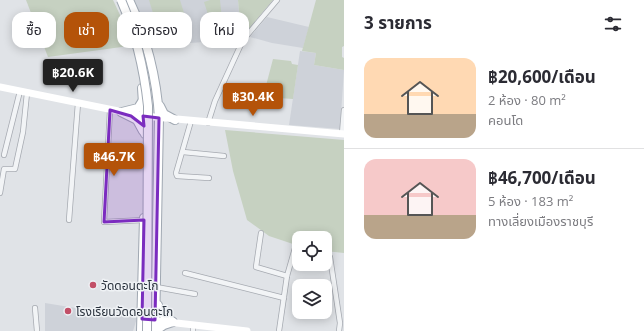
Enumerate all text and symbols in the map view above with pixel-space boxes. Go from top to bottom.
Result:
text: 3 รายการ [364,11,432,34]
chip: ซื้อ [12,12,56,48]
chip: เช่า [64,12,109,48]
chip: ตัวกรอง [117,12,192,48]
chip: ใหม่ [200,12,249,48]
icon: filters [602,13,624,35]
pin: ฿20.6K [40,59,106,93]
text: ฿20.6K [52,63,94,81]
text: ฿20,600/เดือน [488,65,596,88]
icon: home [396,74,444,122]
pin: ฿30.4K [220,83,286,117]
text: ฿30.4K [232,87,274,105]
text: 2 ห้อง · 80 m² [488,91,566,109]
text: คอนโด [488,111,523,129]
pin: ฿46.7K [81,143,147,177]
text: ฿46.7K [93,147,135,165]
text: ฿46,700/เดือน [488,166,596,189]
icon: home [396,175,444,223]
text: 5 ห้อง · 183 m² [488,192,573,210]
text: ทางเลี่ยงเมืองราชบุรี [488,212,593,230]
map controls [292,231,332,319]
button: locate [292,231,332,271]
place label: วัดดอนตะโก [101,277,159,294]
button: layers [292,279,332,319]
marker: วัดดอนตะโก [88,280,98,290]
place label: โรงเรียนวัดดอนตะโก [76,303,173,320]
marker: โรงเรียนวัดดอนตะโก [63,306,73,316]

